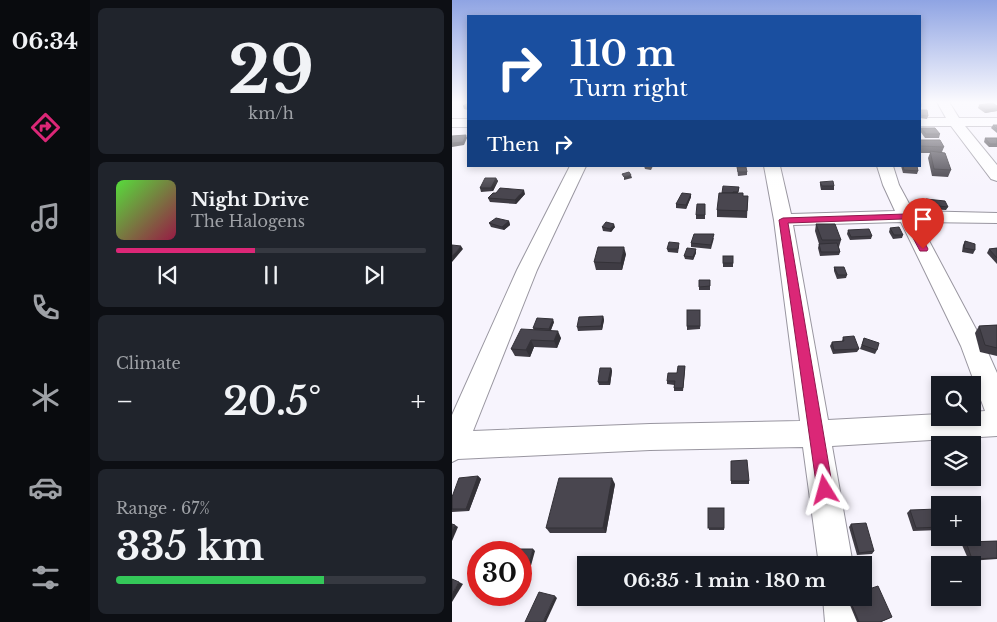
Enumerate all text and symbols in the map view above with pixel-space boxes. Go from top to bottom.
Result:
text: 06:34 [12,28,78,55]
text: 29 [228,30,314,111]
text: 110 m [570,32,675,75]
icon: right [487,35,552,100]
text: Turn right [570,75,688,102]
text: km/h [248,103,294,123]
icon: directions [28,110,63,145]
icon: right [549,130,577,158]
text: Then [487,133,539,156]
text: Night Drive [191,188,309,211]
pin [902,198,944,249]
icon: music [28,200,63,235]
icon: arrive [909,205,937,233]
text: The Halogens [191,211,305,231]
icon: previous [154,261,182,289]
icon: pause [257,261,285,289]
icon: next [360,261,388,289]
icon: phone [28,290,63,325]
text: Climate [116,353,181,373]
map controls [931,376,981,606]
button: search [931,376,981,426]
text: 20.5° [223,378,321,425]
icon: climate [28,380,63,415]
text: − [116,384,134,419]
text: + [411,384,426,419]
button: layers [931,436,981,486]
position arrow [798,463,850,515]
icon: car [28,470,63,505]
button: + [931,496,981,546]
text: Range · 67% [116,498,210,518]
text: 335 km [116,523,264,570]
speed limit sign: 30 [467,541,532,606]
button: − [931,556,981,606]
icon: filters [28,560,63,595]
text: 06:35 · 1 min · 180 m [623,569,826,592]

